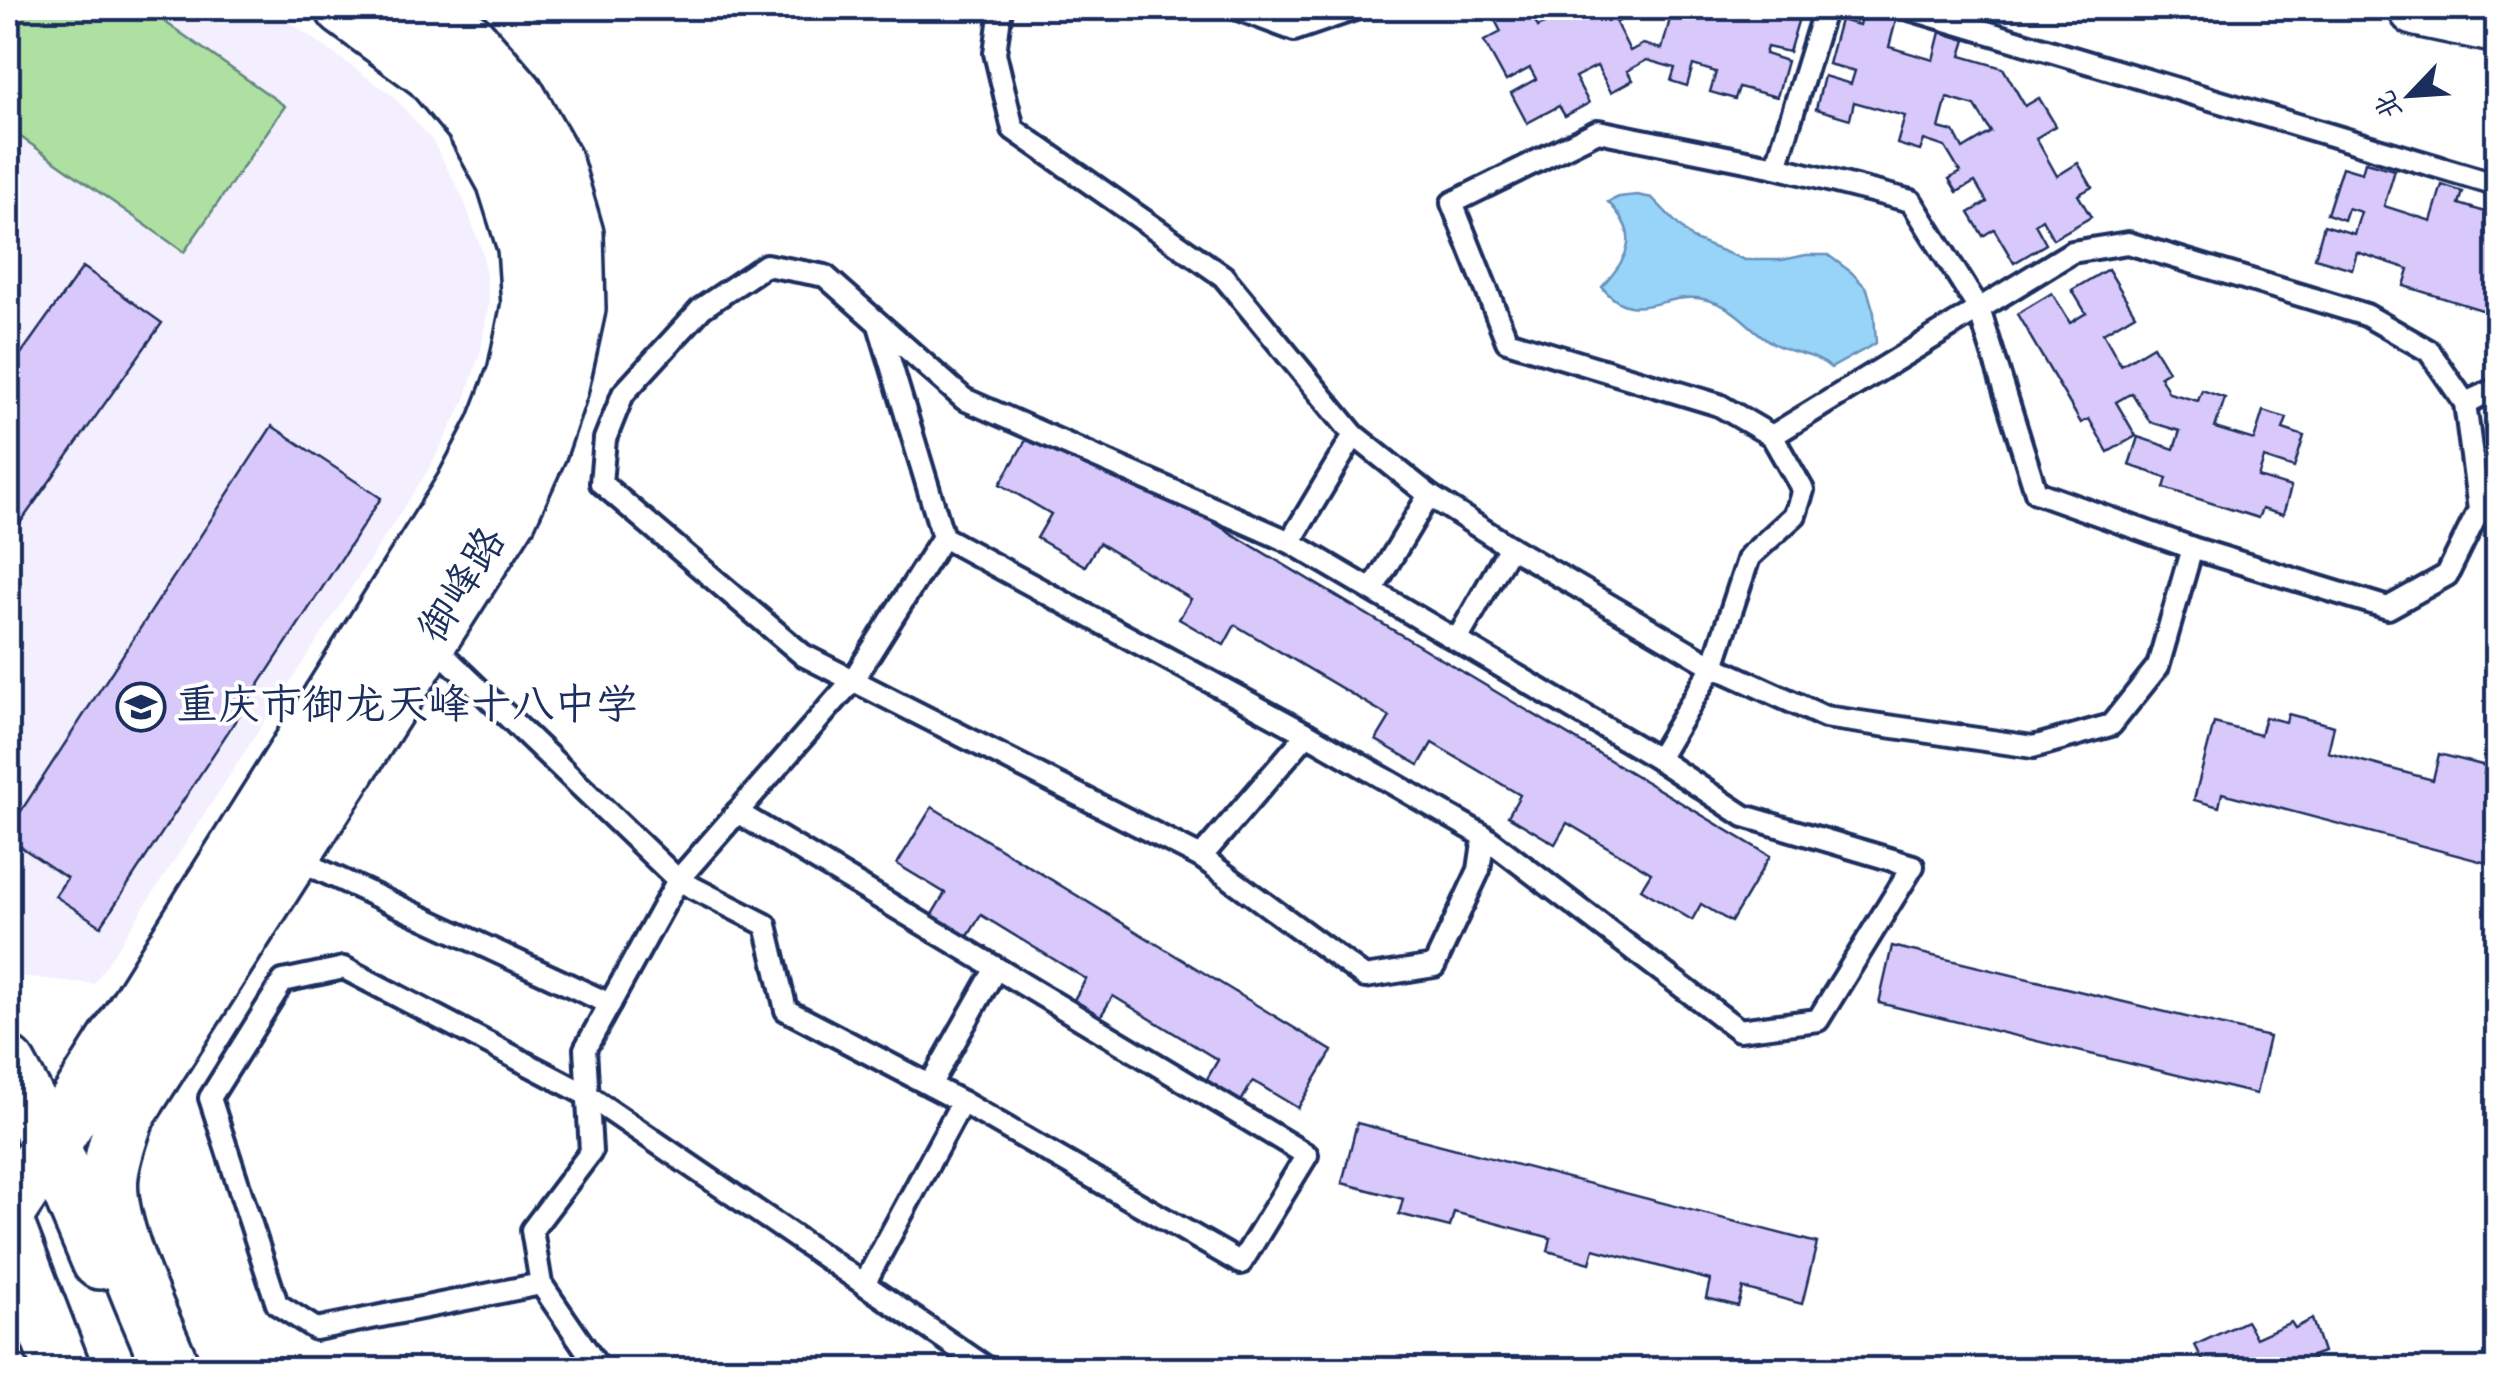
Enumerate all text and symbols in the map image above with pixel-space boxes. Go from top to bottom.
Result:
north arrow [2360,45,2460,145]
text: 北 [2366,83,2415,125]
street label: 御峰路 [405,516,523,656]
place label: 重庆市御龙天峰十八中学 [176,677,638,738]
school or university icon: 重庆市御龙天峰十八中学 [115,681,167,733]

